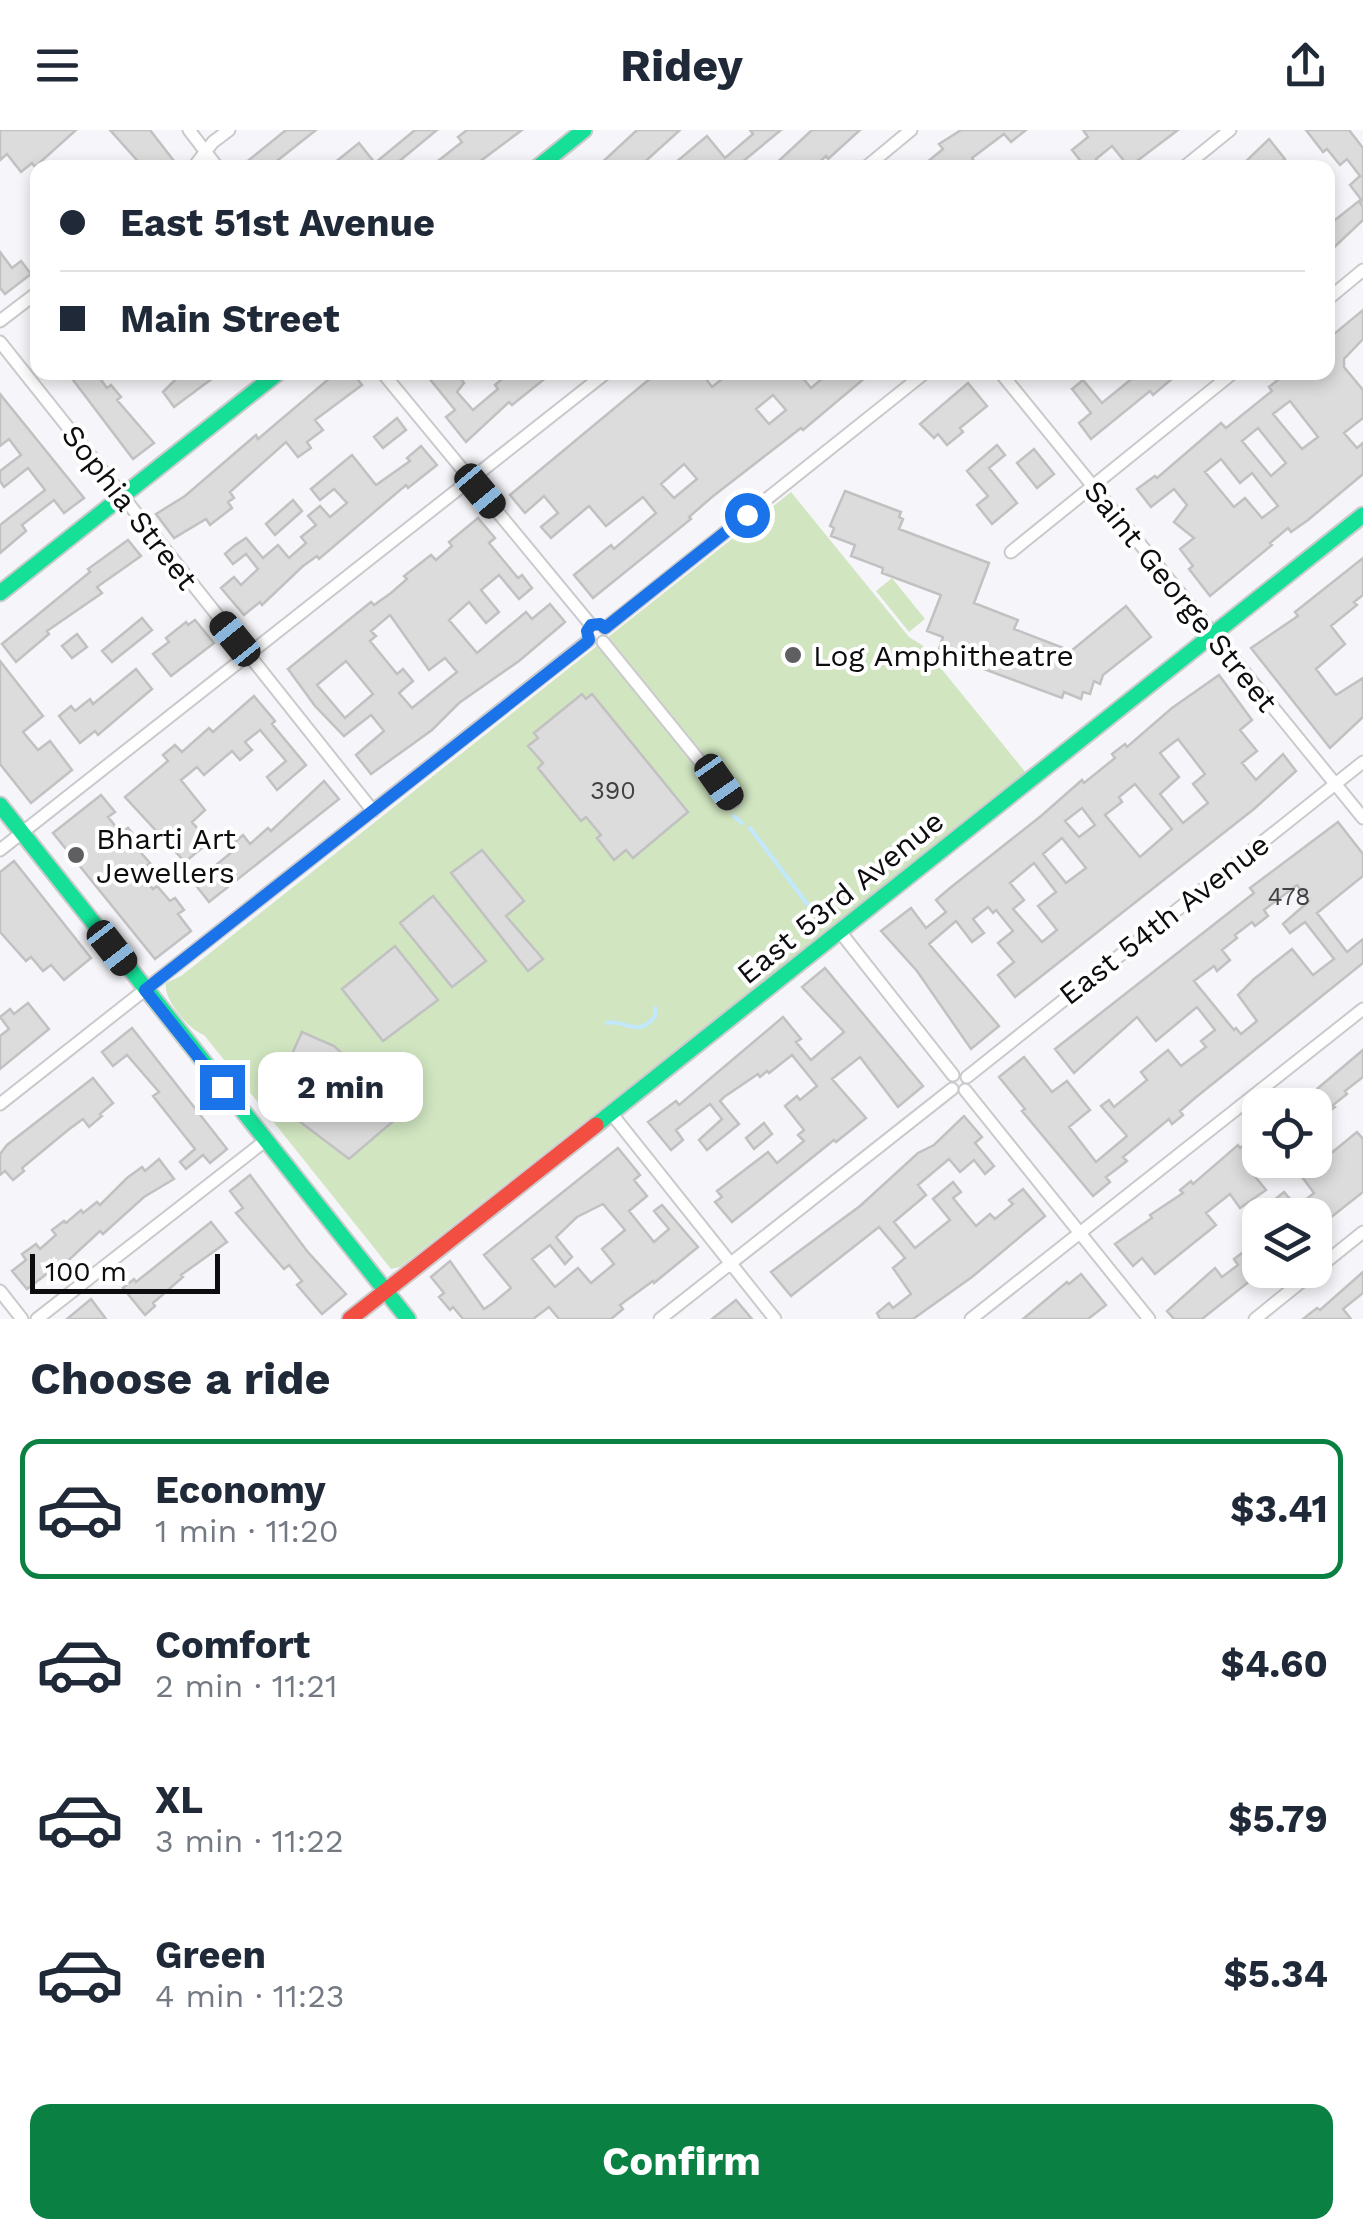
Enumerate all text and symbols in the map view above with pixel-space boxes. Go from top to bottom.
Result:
icon: menu [30,38,85,93]
icon: share [1278,38,1333,93]
text: Ridey [620,39,743,92]
text: East 51st Avenue [120,201,435,245]
text: Main Street [120,297,340,341]
street label: Sophia Street [55,418,205,597]
car [449,458,511,524]
street label: Saint George Street [1077,473,1285,719]
route start [725,493,770,538]
car [204,606,266,672]
place label: Log Amphitheatre [813,638,1074,673]
marker: Log Amphitheatre [782,644,804,666]
car [690,749,748,815]
house number: 390 [590,776,636,805]
street label: East 53rd Avenue [730,803,950,991]
place label: Bharti Art Jewellers [96,821,236,890]
street label: East 54th Avenue [1052,826,1276,1012]
marker: Bharti Art Jewellers [65,844,87,866]
house number: 478 [1268,882,1310,911]
car [82,915,142,981]
callout: 2 min [257,1052,422,1122]
route end [200,1065,245,1110]
text: 2 min [297,1068,384,1106]
map controls [1242,1088,1332,1288]
button: locate [1242,1088,1332,1178]
button: layers [1242,1198,1332,1288]
scale bar [30,1249,220,1294]
text: 100 m [45,1255,127,1288]
text: Choose a ride [30,1352,330,1405]
icon: car [35,1464,125,1554]
text: Economy [155,1468,326,1512]
text: $3.41 [1230,1487,1328,1531]
text: 1 min · 11:20 [155,1512,339,1550]
icon: car [35,1619,125,1709]
text: Comfort [155,1623,310,1667]
text: $4.60 [1221,1642,1328,1686]
text: 2 min · 11:21 [155,1667,337,1705]
icon: car [35,1774,125,1864]
text: XL [155,1778,203,1822]
text: $5.79 [1228,1797,1328,1841]
text: 3 min · 11:22 [155,1822,344,1860]
icon: car [35,1929,125,2019]
text: Green [155,1933,266,1977]
text: $5.34 [1223,1952,1328,1996]
text: 4 min · 11:23 [155,1977,344,2015]
button: Confirm [30,2104,1333,2219]

